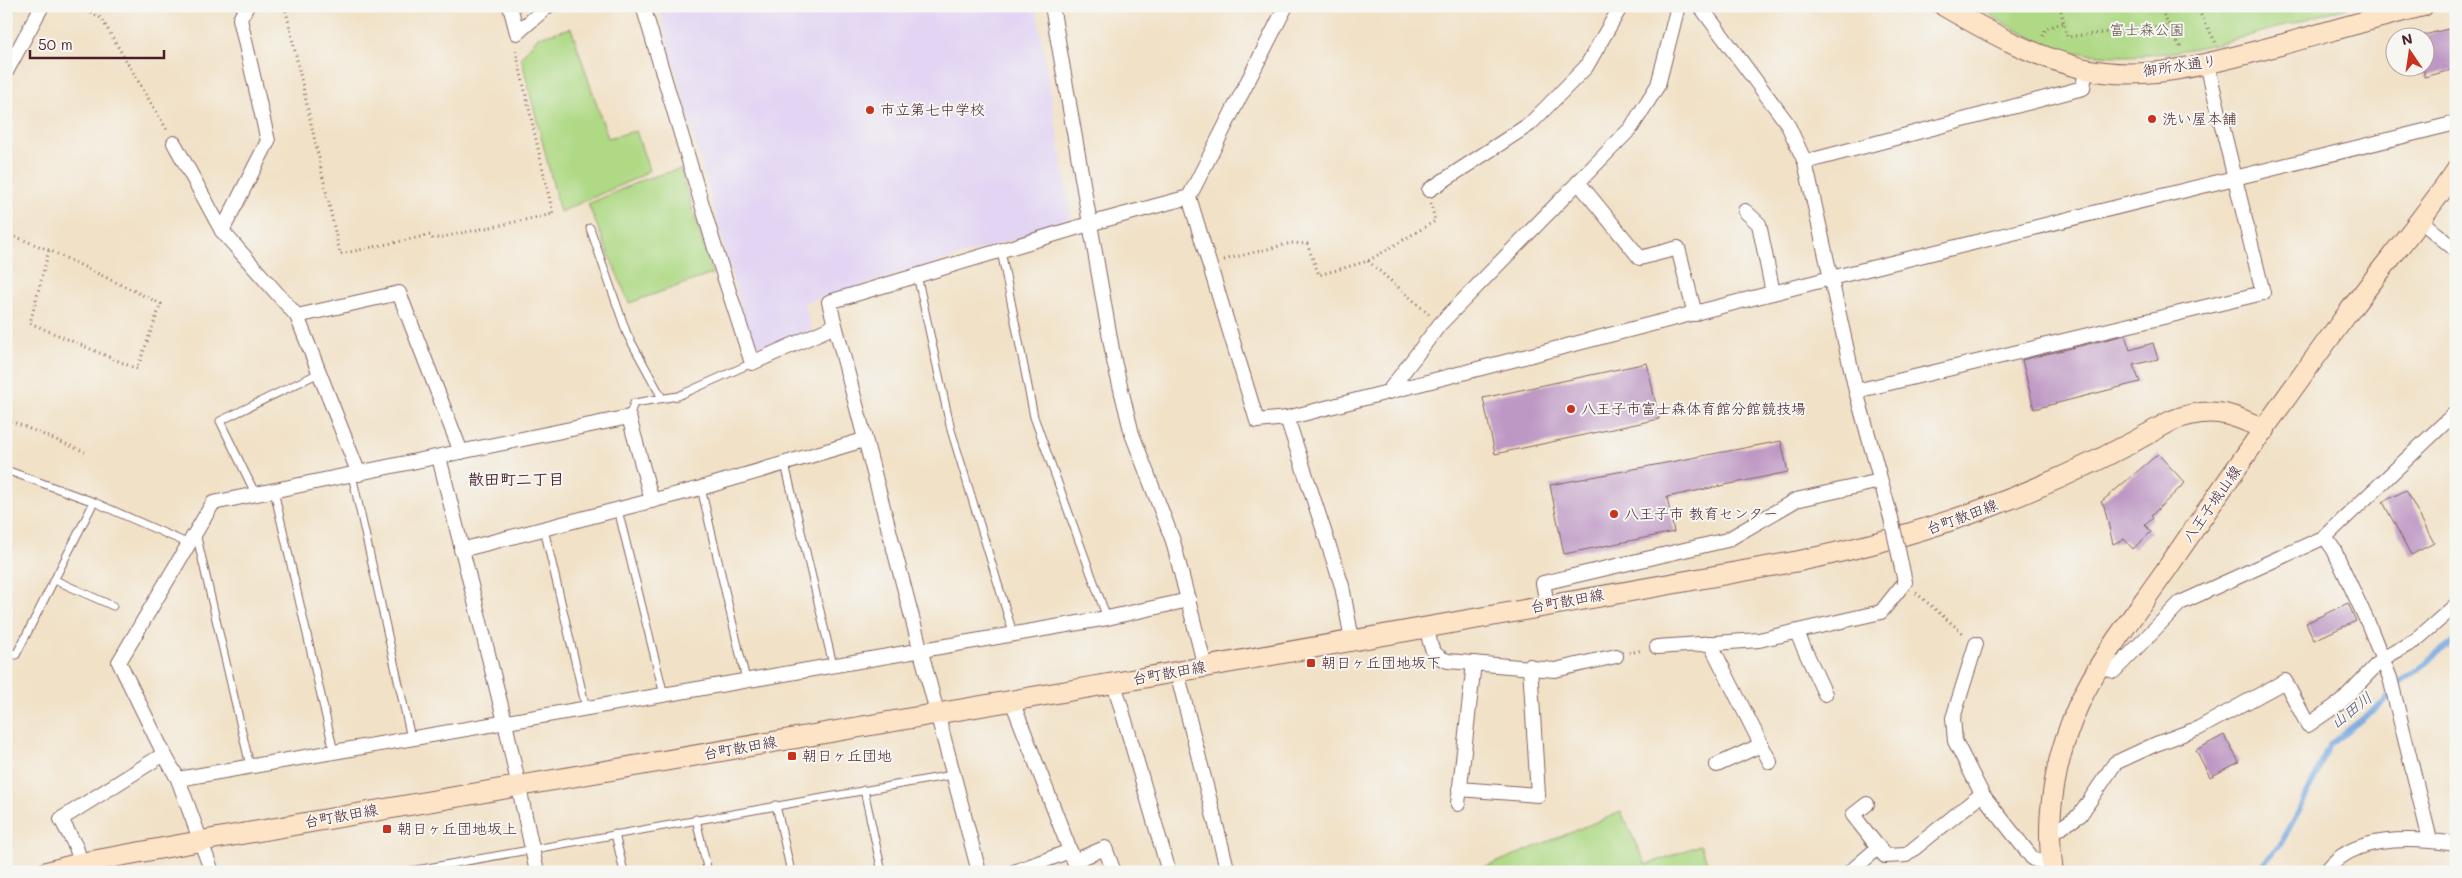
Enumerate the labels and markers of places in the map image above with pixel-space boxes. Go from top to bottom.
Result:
place label: 市立第七中学校 [880,99,985,119]
marker: 市立第七中学校 [864,104,876,116]
place label: 洗い屋本舗 [2162,108,2237,128]
marker: 洗い屋本舗 [2146,113,2158,125]
place label: 八王子市富士森体育館分館競技場 [1581,398,1806,418]
marker: 八王子市富士森体育館分館競技場 [1565,403,1577,415]
place label: 八王子市 教育センター [1624,503,1778,523]
marker: 八王子市 教育センター [1608,508,1620,520]
place label: 朝日ヶ丘団地坂下 [1321,652,1441,672]
marker: 朝日ヶ丘団地坂下 [1305,657,1317,669]
place label: 朝日ヶ丘団地 [802,745,892,765]
marker: 朝日ヶ丘団地 [786,750,798,762]
place label: 朝日ヶ丘団地坂上 [397,818,517,838]
marker: 朝日ヶ丘団地坂上 [381,823,393,835]

